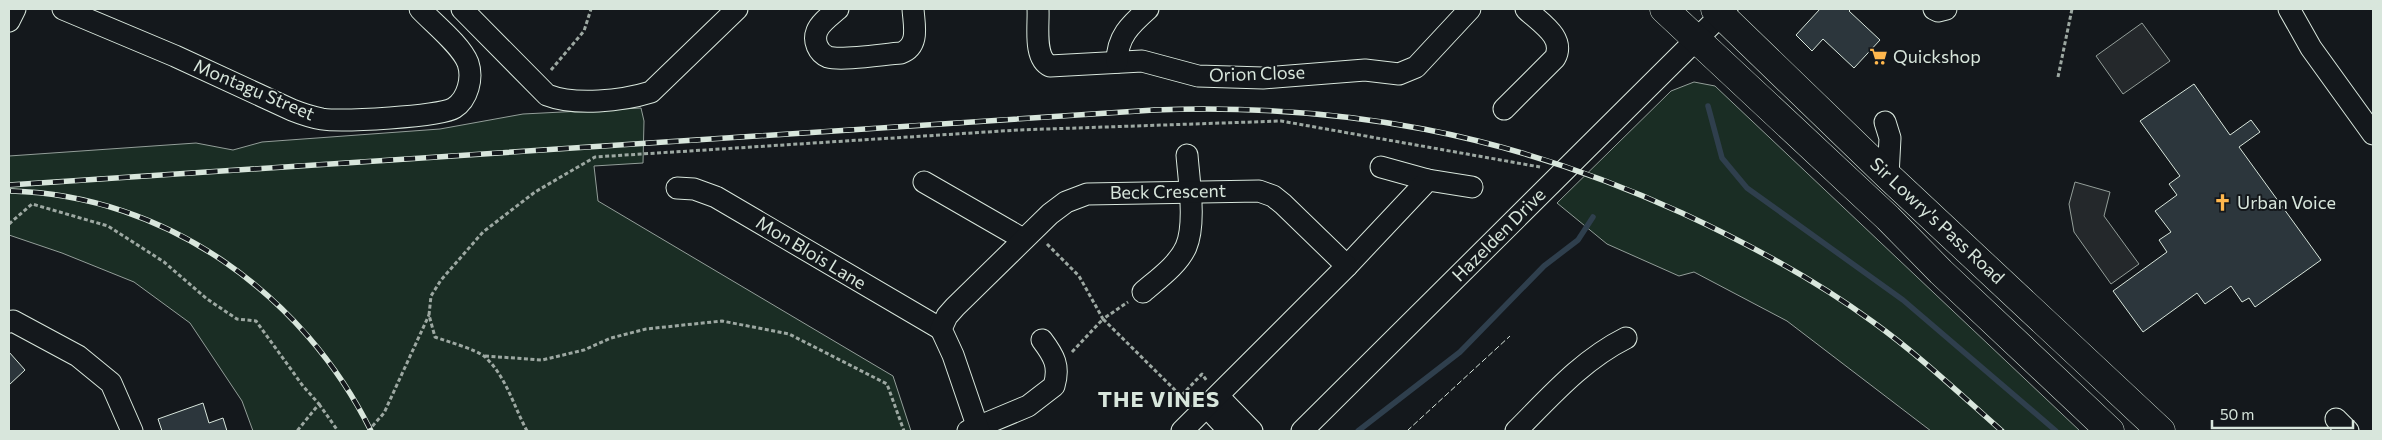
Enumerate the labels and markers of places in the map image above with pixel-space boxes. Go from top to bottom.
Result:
place label: Quickshop [1893,45,1981,67]
supermarket icon: Quickshop [1869,47,1889,67]
place label: Urban Voice [2237,191,2336,213]
church icon: Urban Voice [2213,193,2233,213]

